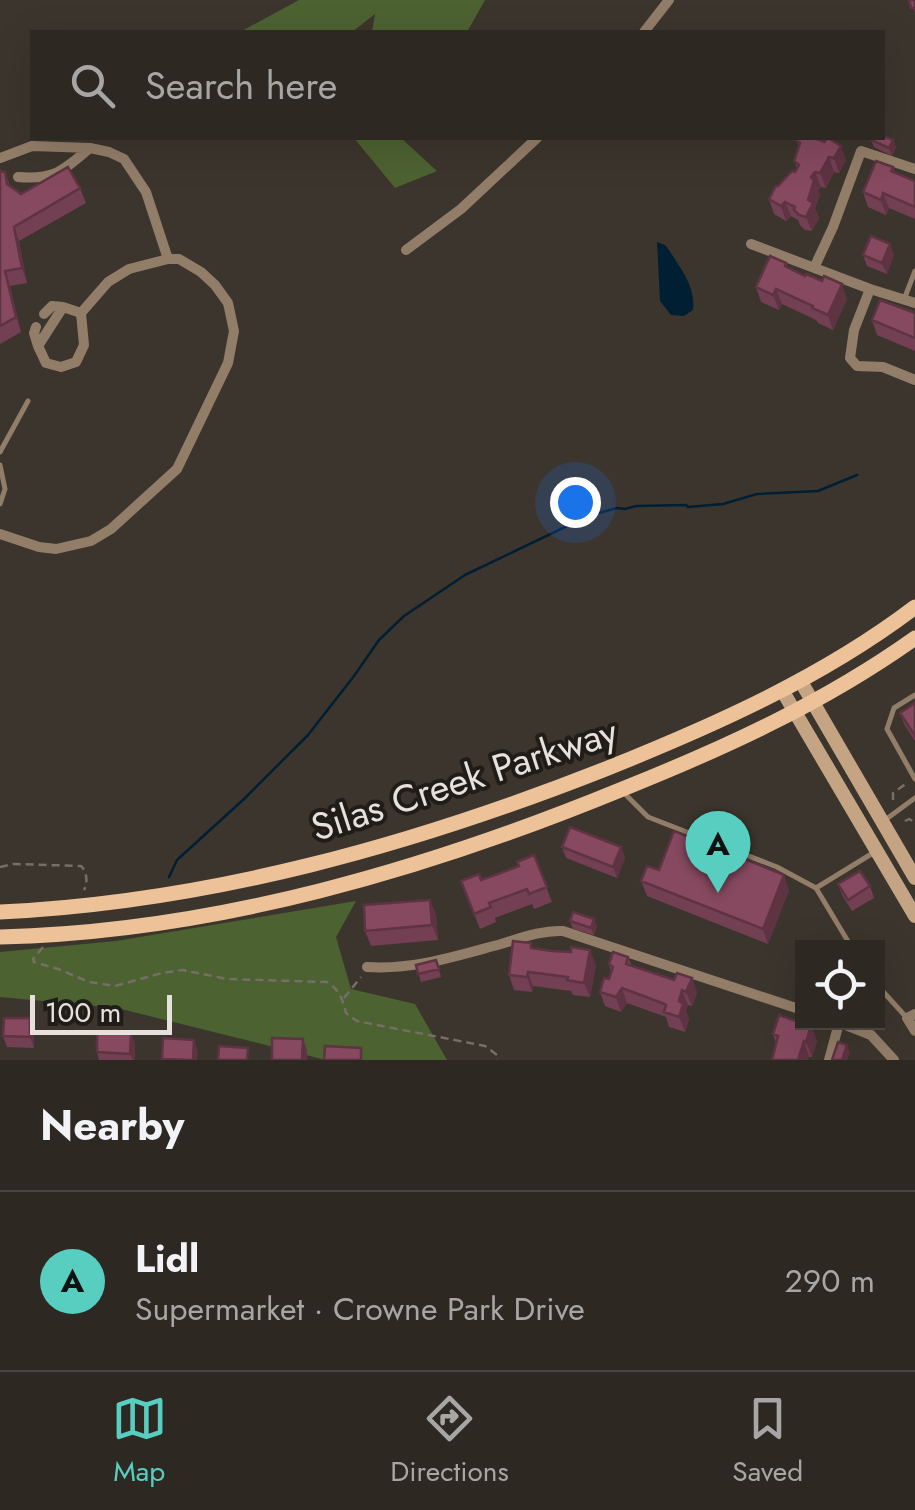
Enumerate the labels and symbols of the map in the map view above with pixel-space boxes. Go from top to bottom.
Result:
your location [550,477,601,528]
street label: Silas Creek Parkway [304,703,625,854]
pin: A [686,810,750,893]
scale bar [30,990,172,1034]

